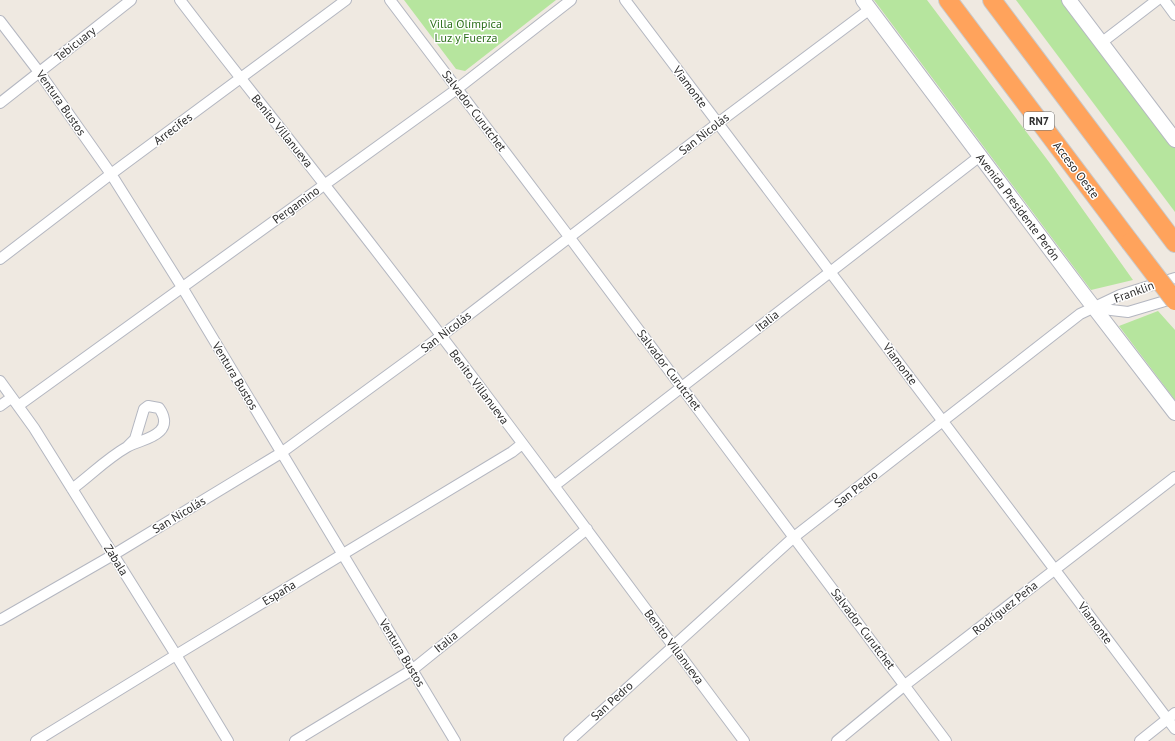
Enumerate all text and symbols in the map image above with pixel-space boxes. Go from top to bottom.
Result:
park label: Villa Olímpica Luz y Fuerza [429,16,502,45]
street label: Tebicuary [51,23,99,64]
street label: Viamonte [669,62,711,111]
street label: Ventura Bustos [33,66,89,138]
street label: Salvador Curutchet [439,67,510,154]
street label: Benito Villanueva [248,91,316,170]
street label: Arrecifes [150,109,195,148]
street label: San Nicolás [676,109,732,158]
road number: RN7 [1024,112,1054,130]
street label: Acceso Oeste [1050,138,1103,201]
street label: Avenida Presidente Perón [973,150,1064,263]
street label: Pergamino [269,182,322,227]
street label: Franklin [1112,277,1156,306]
street label: Italia [752,307,782,335]
street label: San Nicolás [417,308,474,355]
street label: Salvador Curutchet [634,326,705,413]
street label: Ventura Bustos [209,338,262,412]
street label: Viamonte [879,339,921,388]
street label: Benito Villanueva [446,346,512,427]
street label: San Pedro [831,467,881,510]
street label: San Nicolás [149,493,208,536]
street label: Zabala [101,541,132,578]
street label: España [259,577,298,608]
street label: Rodríguez Peña [969,577,1040,638]
street label: Salvador Curutchet [828,585,899,672]
street label: Viamonte [1074,598,1116,647]
street label: Benito Villanueva [641,606,707,687]
street label: Ventura Bustos [376,615,429,689]
street label: Italia [431,628,461,656]
street label: San Pedro [588,678,636,723]

